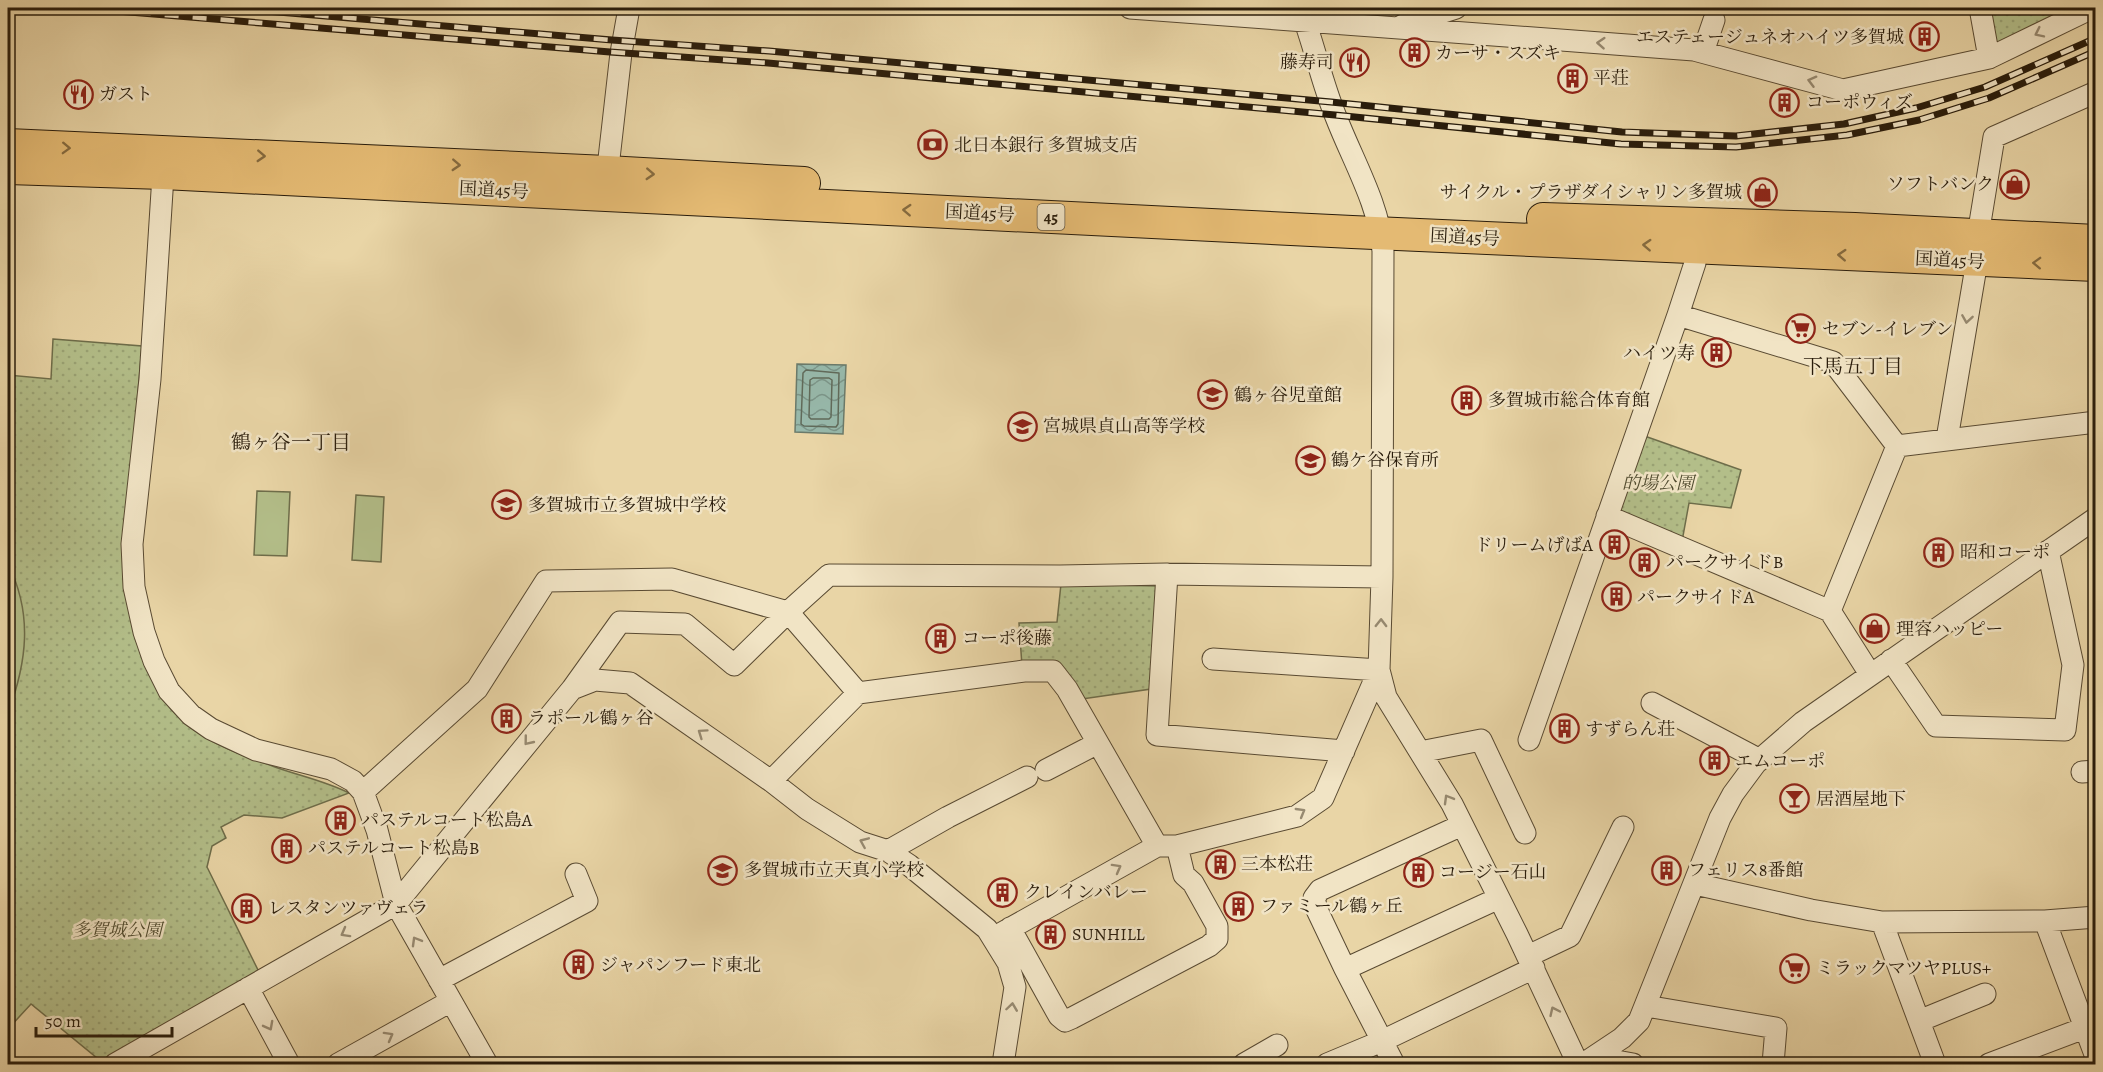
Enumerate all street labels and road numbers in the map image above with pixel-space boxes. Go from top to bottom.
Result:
street label: 国道45号 [458,176,530,204]
street label: 国道45号 [944,199,1016,227]
road number: 45 [1038,204,1064,230]
street label: 国道45号 [1429,223,1501,251]
street label: 国道45号 [1914,246,1986,274]

